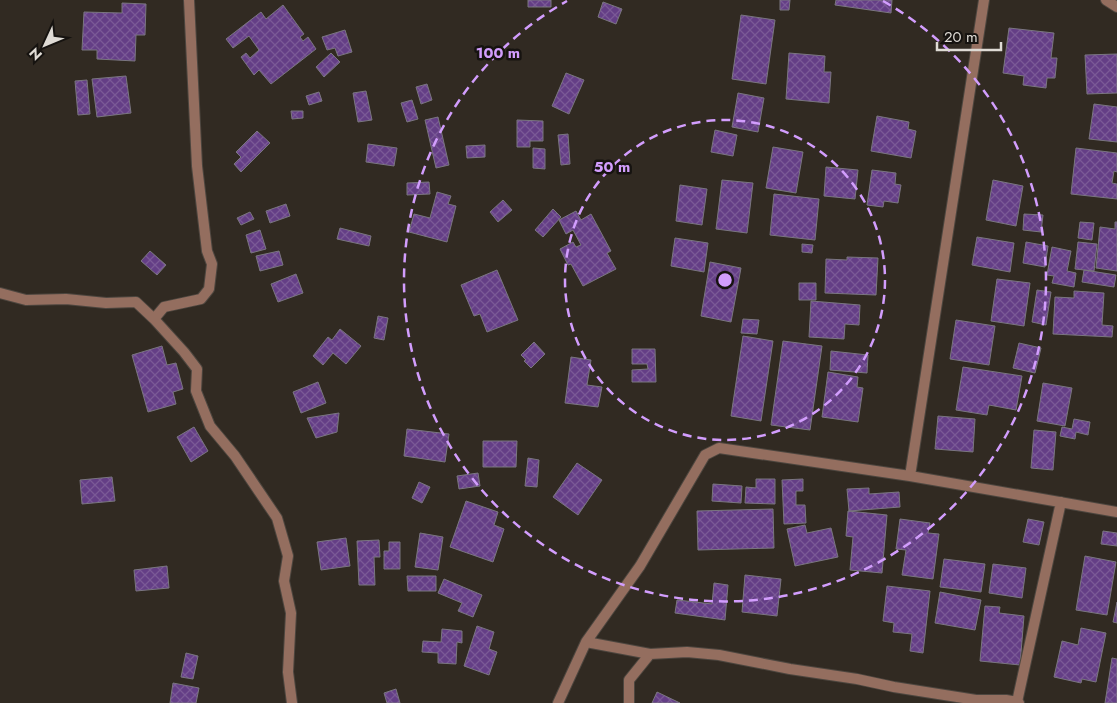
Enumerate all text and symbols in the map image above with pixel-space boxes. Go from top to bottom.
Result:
north arrow [20,20,70,70]
scale bar [937,20,1001,52]
text: 20 m [944,26,978,48]
text: 100 m [476,42,520,64]
text: N [25,43,47,65]
text: 50 m [594,156,630,178]
centre of rings [716,271,734,289]

